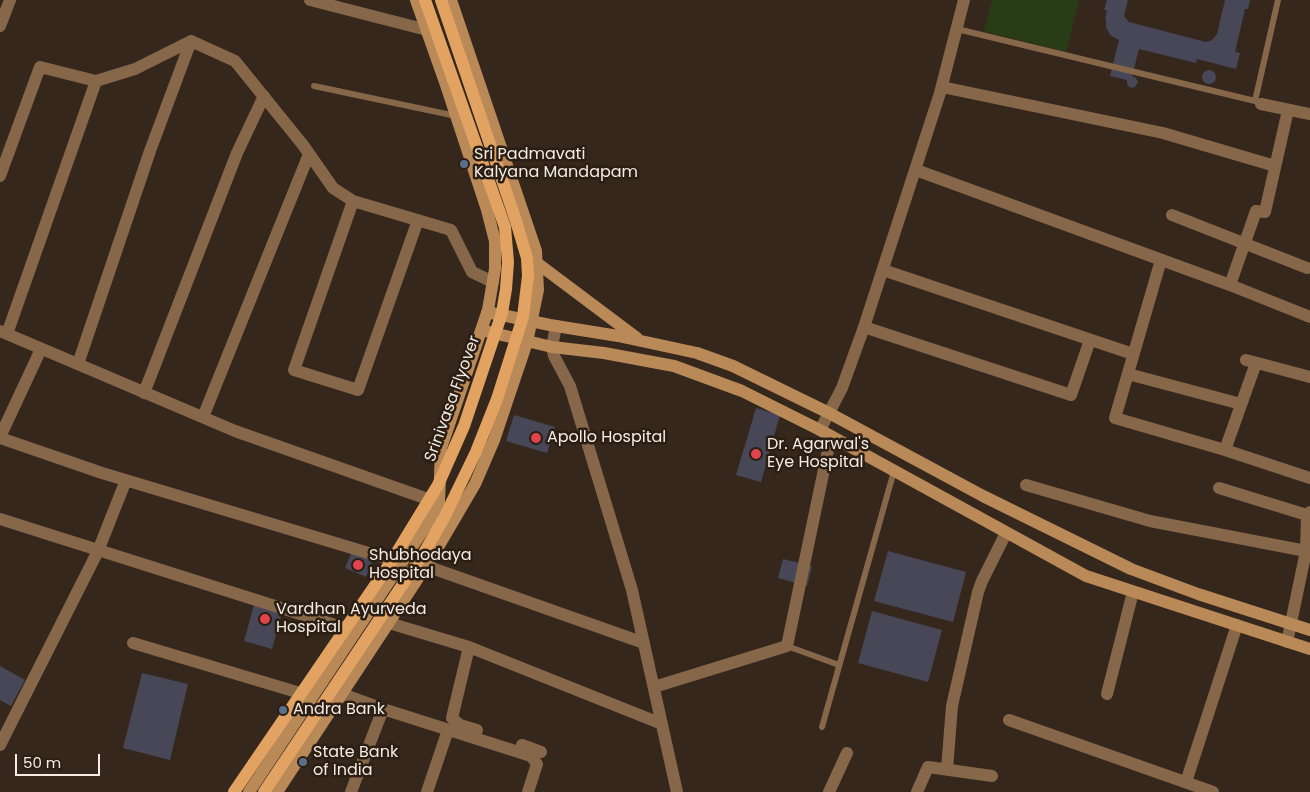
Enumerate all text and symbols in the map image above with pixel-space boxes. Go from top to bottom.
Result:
place label: Sri Padmavati Kalyana Mandapam [474,145,638,183]
marker: Sri Padmavati Kalyana Mandapam [458,158,470,170]
street label: Srinivasa Flyover [421,333,485,465]
place label: Apollo Hospital [547,428,666,448]
marker: Apollo Hospital [529,431,543,445]
place label: Dr. Agarwal's Eye Hospital [767,435,869,473]
marker: Dr. Agarwal's Eye Hospital [749,447,763,461]
place label: Shubhodaya Hospital [369,546,472,584]
marker: Shubhodaya Hospital [351,558,365,572]
place label: Vardhan Ayurveda Hospital [276,600,427,638]
marker: Vardhan Ayurveda Hospital [258,612,272,626]
place label: Andra Bank [293,700,385,720]
marker: Andra Bank [277,704,289,716]
place label: State Bank of India [313,743,398,781]
scale bar [18,744,102,776]
text: 50 m [23,752,61,773]
marker: State Bank of India [297,756,309,768]

